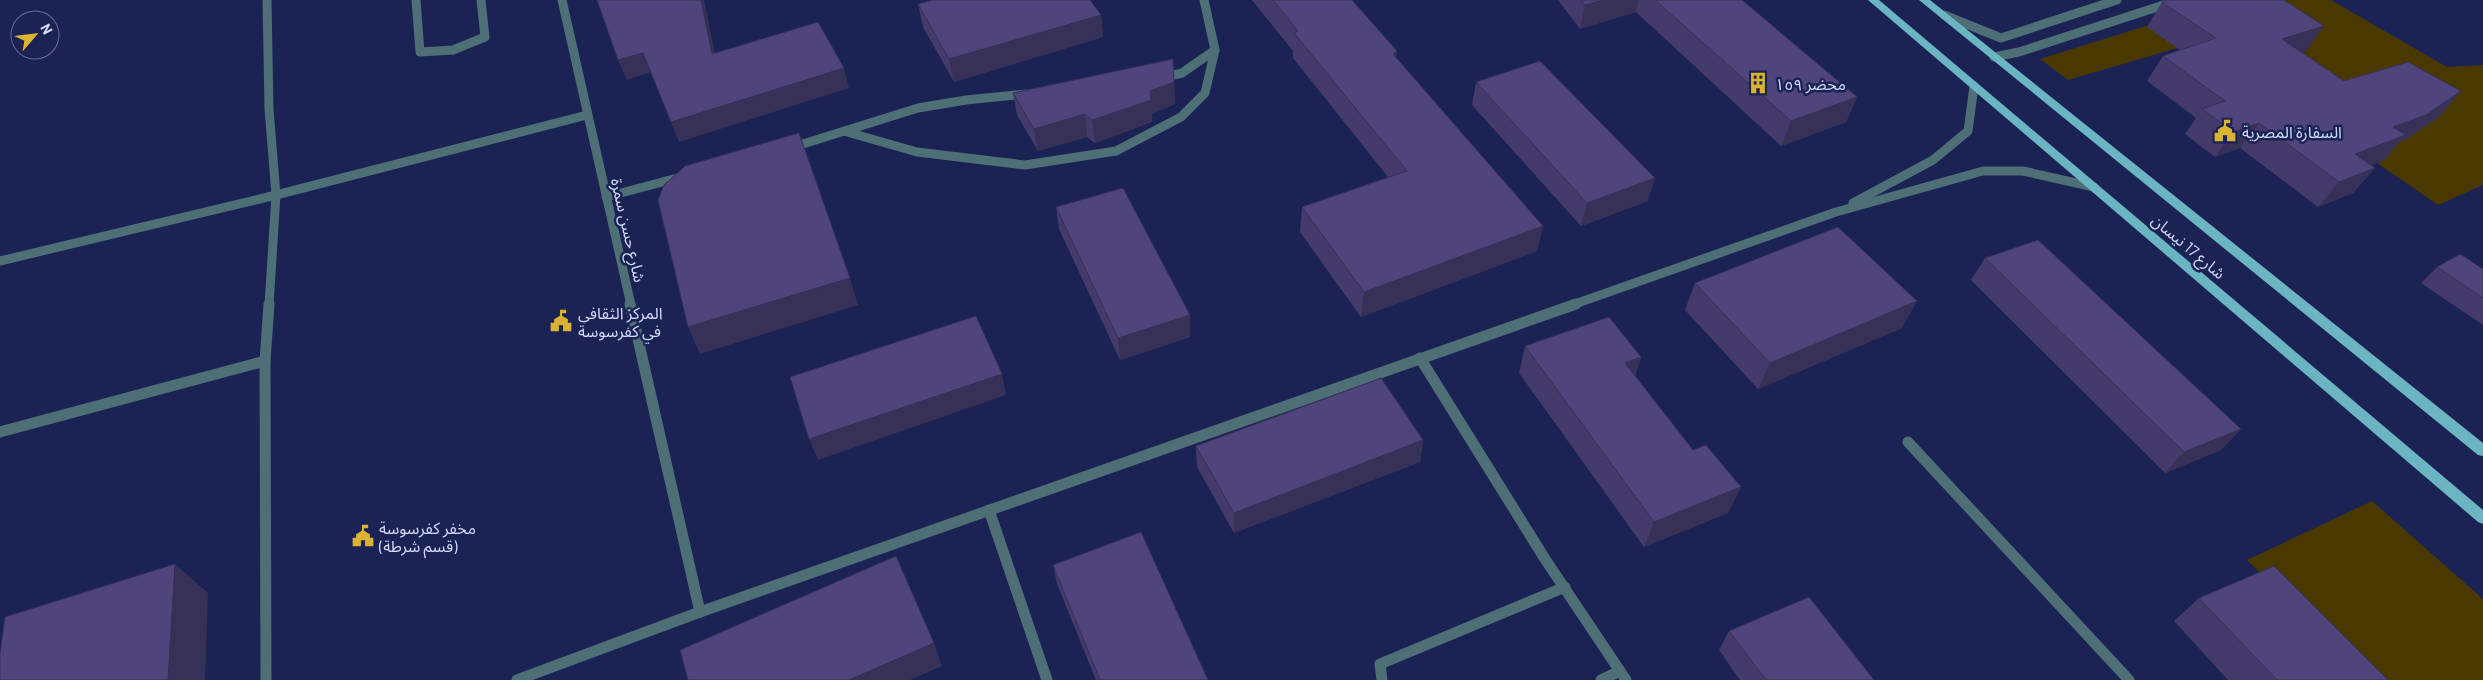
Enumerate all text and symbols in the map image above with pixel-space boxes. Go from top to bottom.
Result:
north arrow [10,10,60,60]
text: N [37,21,57,37]
building icon: محضر ١٥٩ [1745,70,1771,96]
place label: محضر ١٥٩ [1775,74,1846,94]
public building icon: السفارة المصرية [2212,118,2238,144]
place label: السفارة المصرية [2242,122,2342,142]
street label: شارع حسن سمرة [604,176,650,285]
street label: شارع 17 نيسان [2146,210,2230,285]
place label: المركز الثقافي في كفرسوسة [578,303,662,343]
public building icon: المركز الثقافي في كفرسوسة [548,308,574,334]
place label: مخفر كفرسوسة (قسم شرطة) [378,518,476,559]
public building icon: مخفر كفرسوسة (قسم شرطة) [350,523,376,549]

